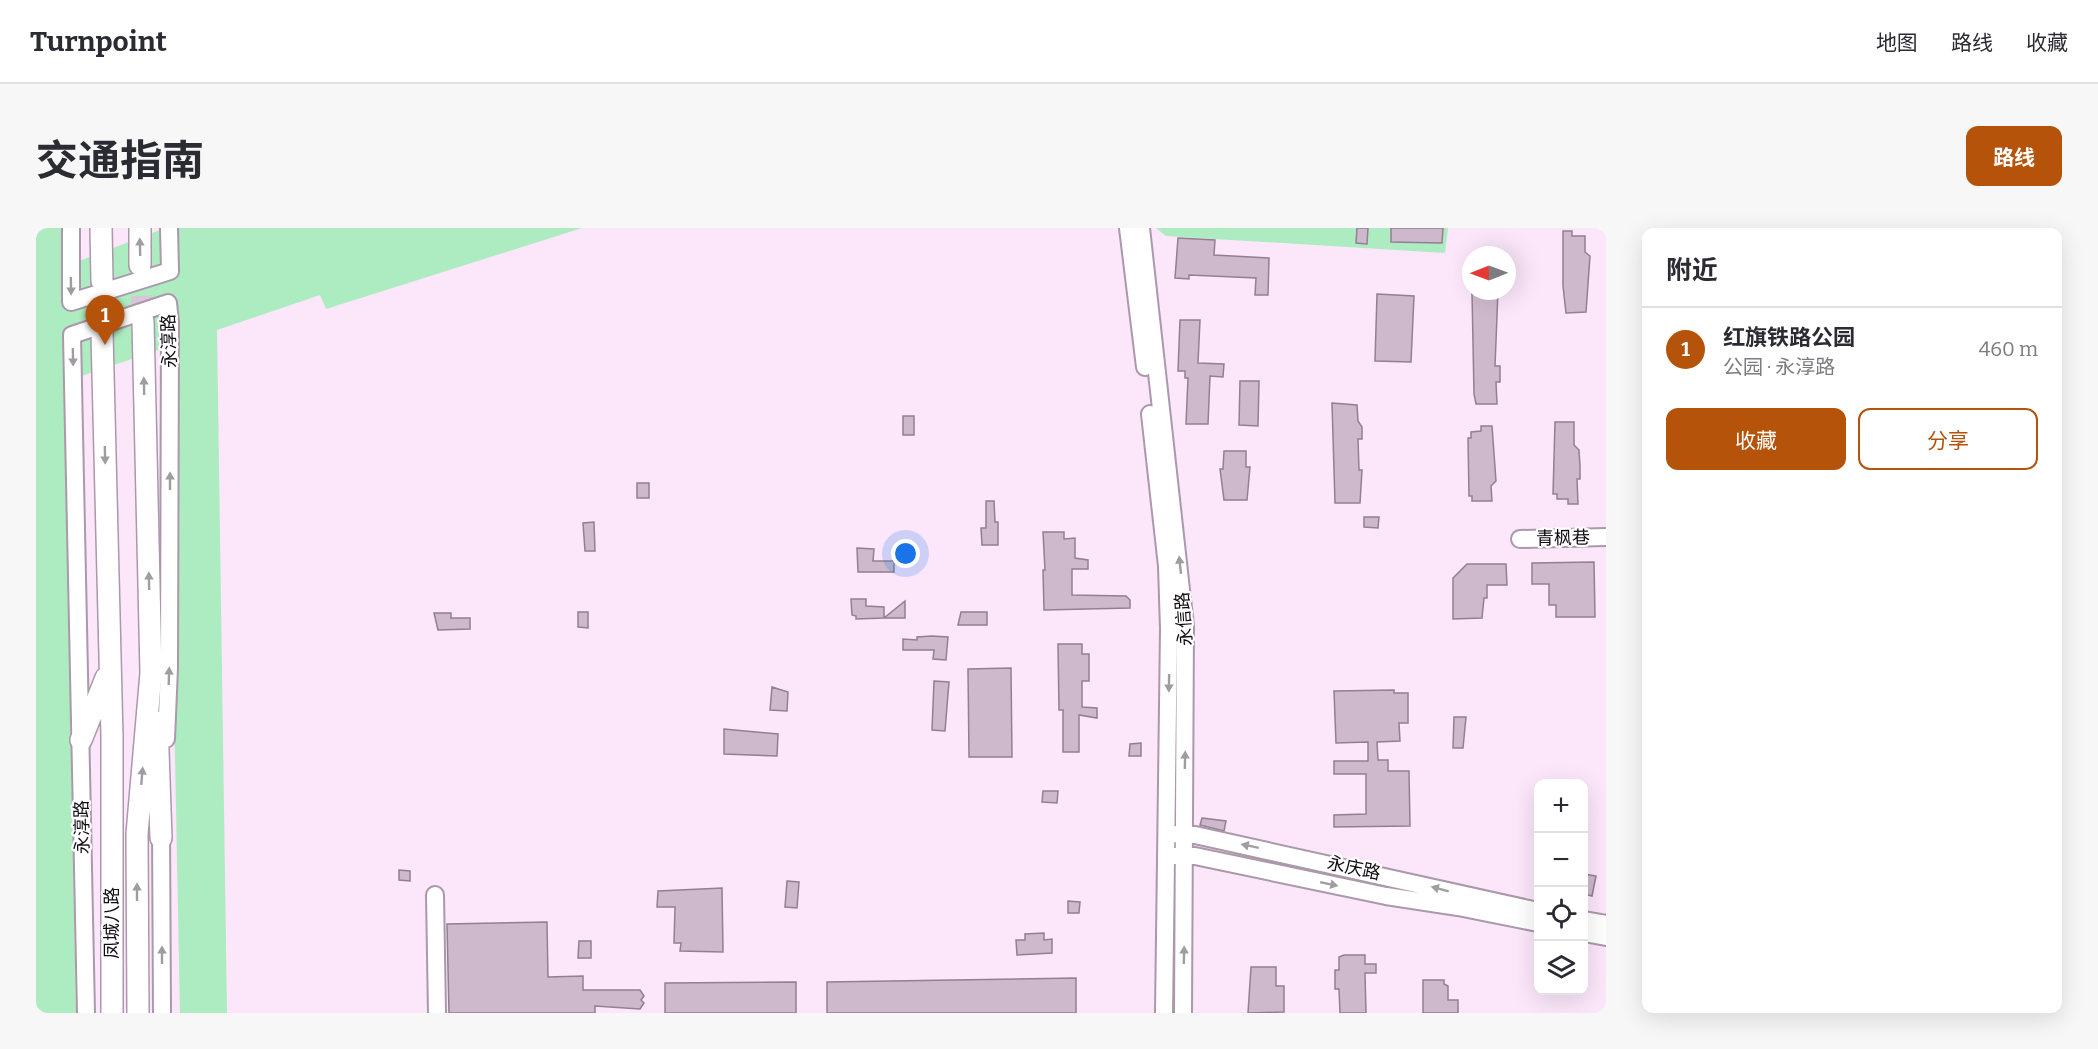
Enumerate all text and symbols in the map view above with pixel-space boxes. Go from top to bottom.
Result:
text: Turnpoint [30,25,167,58]
text: 地图 [1876,30,1918,56]
text: 路线 [1951,30,1993,56]
text: 收藏 [2026,30,2068,56]
button: 路线 [1966,126,2062,186]
text: 交通指南 [36,136,204,186]
one-way arrow [135,237,145,256]
north arrow [1462,246,1516,300]
text: 附近 [1666,255,1718,286]
one-way arrow [66,277,76,296]
pin: 1 [86,296,124,345]
street label: 永淳路 [157,314,181,368]
text: 红旗铁路公园 [1723,324,1855,351]
text: 1 [1681,337,1690,361]
text: 460 m [1979,337,2038,361]
one-way arrow [68,347,78,366]
text: 公园 · 永淳路 [1723,355,1835,379]
one-way arrow [139,377,149,396]
button: 收藏 [1666,408,1846,470]
button: 分享 [1858,408,2038,470]
one-way arrow [100,445,109,464]
one-way arrow [165,471,175,490]
street label: 青枫巷 [1536,527,1590,549]
your location [891,539,920,568]
one-way arrow [1175,555,1185,574]
one-way arrow [144,572,153,591]
street label: 永信路 [1171,591,1197,647]
one-way arrow [164,666,173,685]
one-way arrow [1164,674,1174,693]
one-way arrow [1180,750,1190,769]
one-way arrow [137,766,147,785]
map controls [1534,779,1588,995]
button: + [1534,779,1588,833]
street label: 永淳路 [71,800,93,854]
button: − [1534,833,1588,887]
one-way arrow [1241,841,1259,851]
street label: 永庆路 [1325,852,1383,884]
one-way arrow [1319,880,1338,889]
one-way arrow [132,882,142,901]
one-way arrow [1431,884,1449,894]
street label: 凤城八路 [101,887,123,959]
button: locate [1534,887,1588,941]
button: layers [1534,941,1588,995]
one-way arrow [157,945,166,964]
one-way arrow [1179,945,1189,964]

